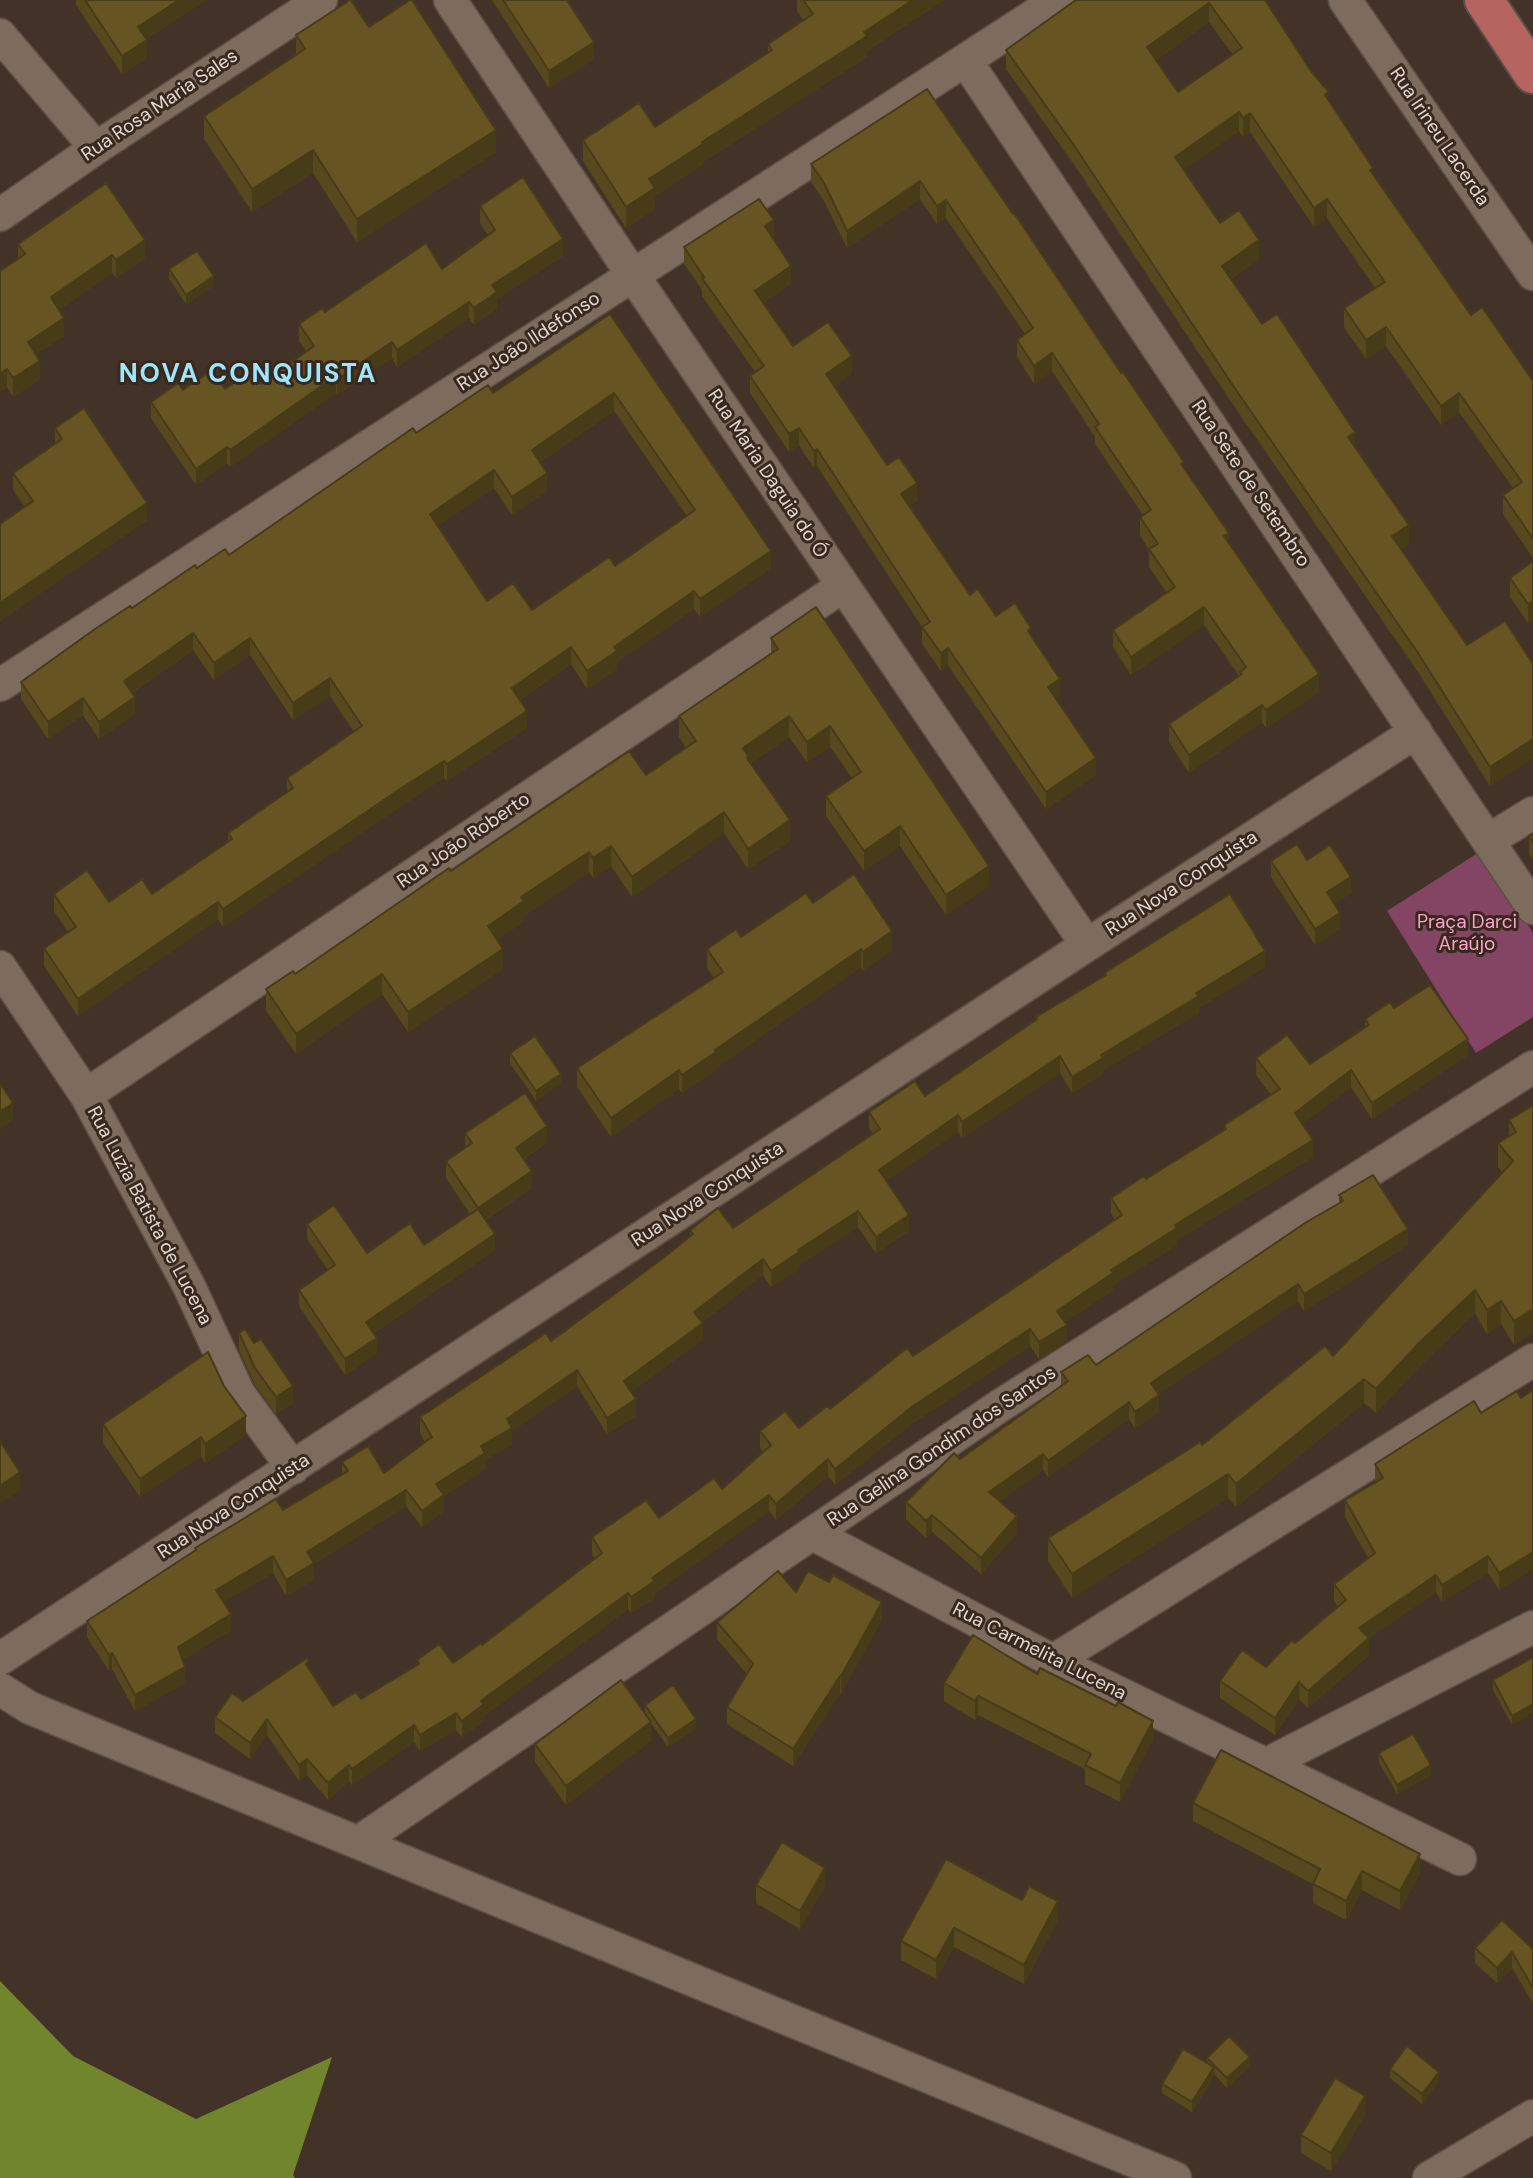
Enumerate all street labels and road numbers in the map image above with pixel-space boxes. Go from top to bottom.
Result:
street label: Rua Rosa Maria Sales [77,45,243,167]
street label: Rua Irineu Lacerda [1384,63,1494,211]
street label: Rua João Ildefonso [453,287,605,397]
street label: Rua Maria Daguia do Ó [702,385,832,563]
street label: Rua Sete de Setembro [1186,396,1314,572]
street label: Rua João Roberto [393,788,535,894]
street label: Rua Nova Conquista [1102,826,1262,942]
street label: Rua Luzia Batista de Lucena [82,1103,216,1329]
street label: Rua Nova Conquista [628,1137,788,1253]
street label: Rua Gelina Gondim dos Santos [823,1362,1061,1532]
street label: Rua Nova Conquista [154,1449,314,1565]
street label: Rua Carmelita Lucena [948,1598,1130,1706]

